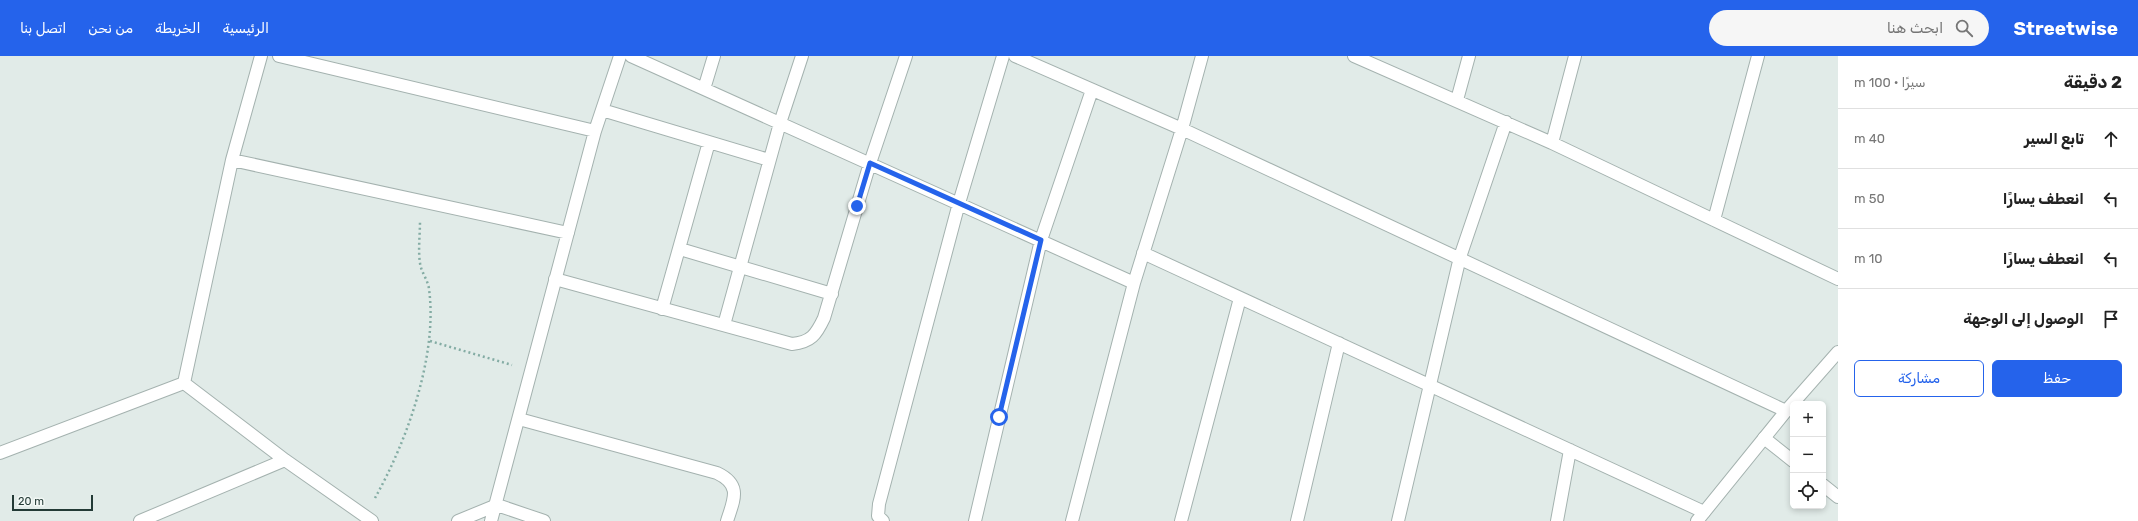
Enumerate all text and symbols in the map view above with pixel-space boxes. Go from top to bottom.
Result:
search box [1709,10,1989,46]
icon: search [1953,17,1975,39]
text: Streetwise [2013,17,2118,40]
text: ابحث هنا [1887,19,1943,37]
text: اتصل بنا [20,20,66,37]
text: من نحن [88,20,133,37]
text: الخريطة [155,20,200,37]
text: الرئيسية [222,20,269,37]
text: 2 دقيقة [2064,72,2122,92]
text: سيرًا · 100 m [1854,75,1926,90]
icon: ahead [2100,128,2122,150]
text: تابع السير [2024,130,2084,148]
text: 40 m [1854,131,1885,146]
icon: left [2100,188,2122,210]
text: انعطف يسارًا [2003,190,2084,208]
text: 50 m [1854,191,1885,206]
route end [848,197,866,215]
icon: left [2100,248,2122,270]
text: انعطف يسارًا [2003,250,2084,268]
text: 10 m [1854,251,1883,266]
icon: arrive [2100,308,2122,330]
text: الوصول إلى الوجهة [1963,310,2084,328]
button: مشاركة [1854,360,1984,397]
button: حفظ [1992,360,2122,397]
map controls [1790,401,1826,509]
button: + [1790,401,1826,437]
route start [990,408,1008,426]
button: − [1790,437,1826,473]
button: locate [1790,473,1826,509]
scale bar [12,493,93,512]
text: 20 m [18,495,44,508]

